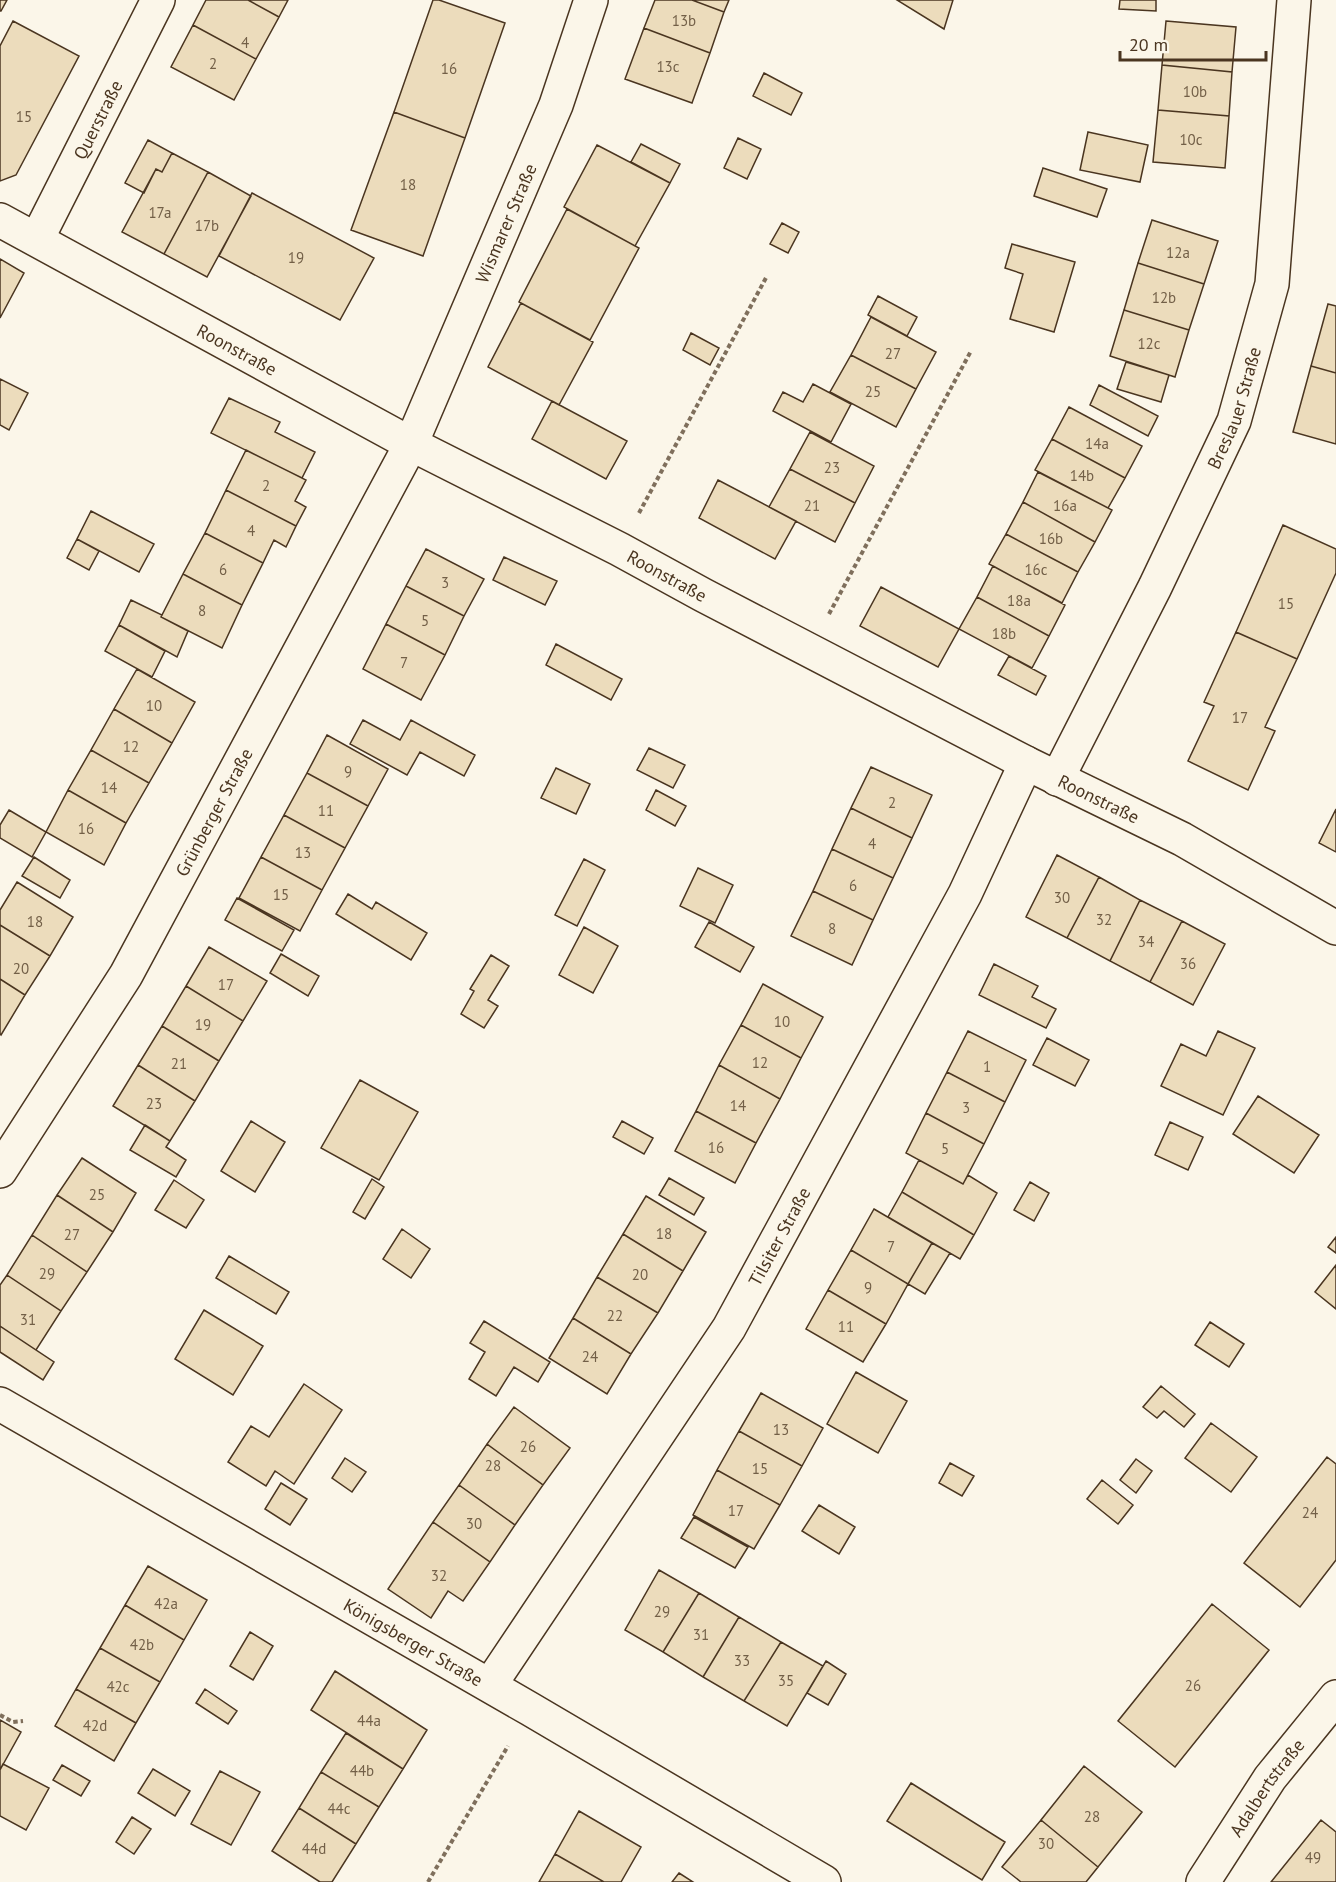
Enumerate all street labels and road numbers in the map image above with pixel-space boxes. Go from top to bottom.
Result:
street label: Querstraße [68,76,127,163]
street label: Wismarer Straße [470,160,541,286]
street label: Roonstraße [193,318,281,380]
street label: Breslauer Straße [1202,344,1266,472]
street label: Roonstraße [623,544,711,607]
street label: Grünberger Straße [170,744,257,880]
street label: Roonstraße [1054,769,1143,828]
street label: Tilsiter Straße [743,1183,815,1290]
street label: Königsberger Straße [340,1593,487,1691]
street label: Adalbertstraße [1224,1734,1309,1841]

